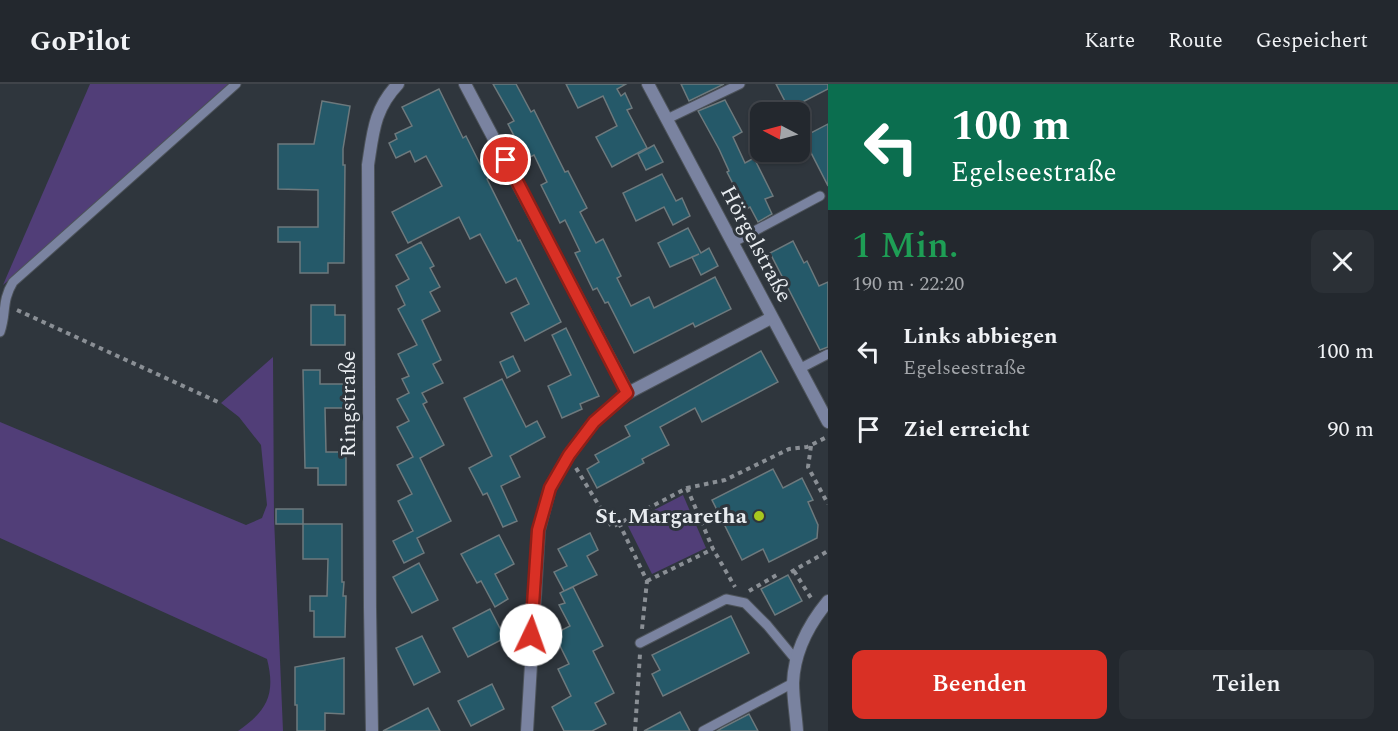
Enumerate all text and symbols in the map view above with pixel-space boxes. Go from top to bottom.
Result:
text: GoPilot [30,20,131,63]
text: Karte [1084,25,1135,57]
text: Route [1168,25,1223,57]
text: Gespeichert [1256,25,1368,57]
text: 100 m [951,95,1070,158]
north arrow [750,102,810,162]
map controls [750,102,810,162]
icon: left [852,108,930,186]
pin [480,134,531,185]
icon: arrive [489,143,522,176]
text: Egelseestraße [951,152,1117,194]
street label: Hörgelstraße [711,180,801,308]
text: 1 Min. [852,219,958,274]
button: close [1311,230,1374,293]
text: 190 m · 22:20 [852,269,964,299]
text: Links abbiegen [903,320,1058,353]
icon: left [852,335,885,368]
text: 100 m [1317,335,1374,368]
street label: Ringstraße [332,351,365,457]
text: Egelseestraße [903,353,1026,383]
icon: arrive [852,413,885,446]
text: Ziel erreicht [903,413,1030,446]
text: 90 m [1328,413,1374,446]
place label: St. Margaretha [595,500,748,533]
marker: St. Margaretha [752,509,766,523]
position arrow [499,603,563,667]
button: Beenden [852,650,1107,719]
button: Teilen [1119,650,1374,719]

